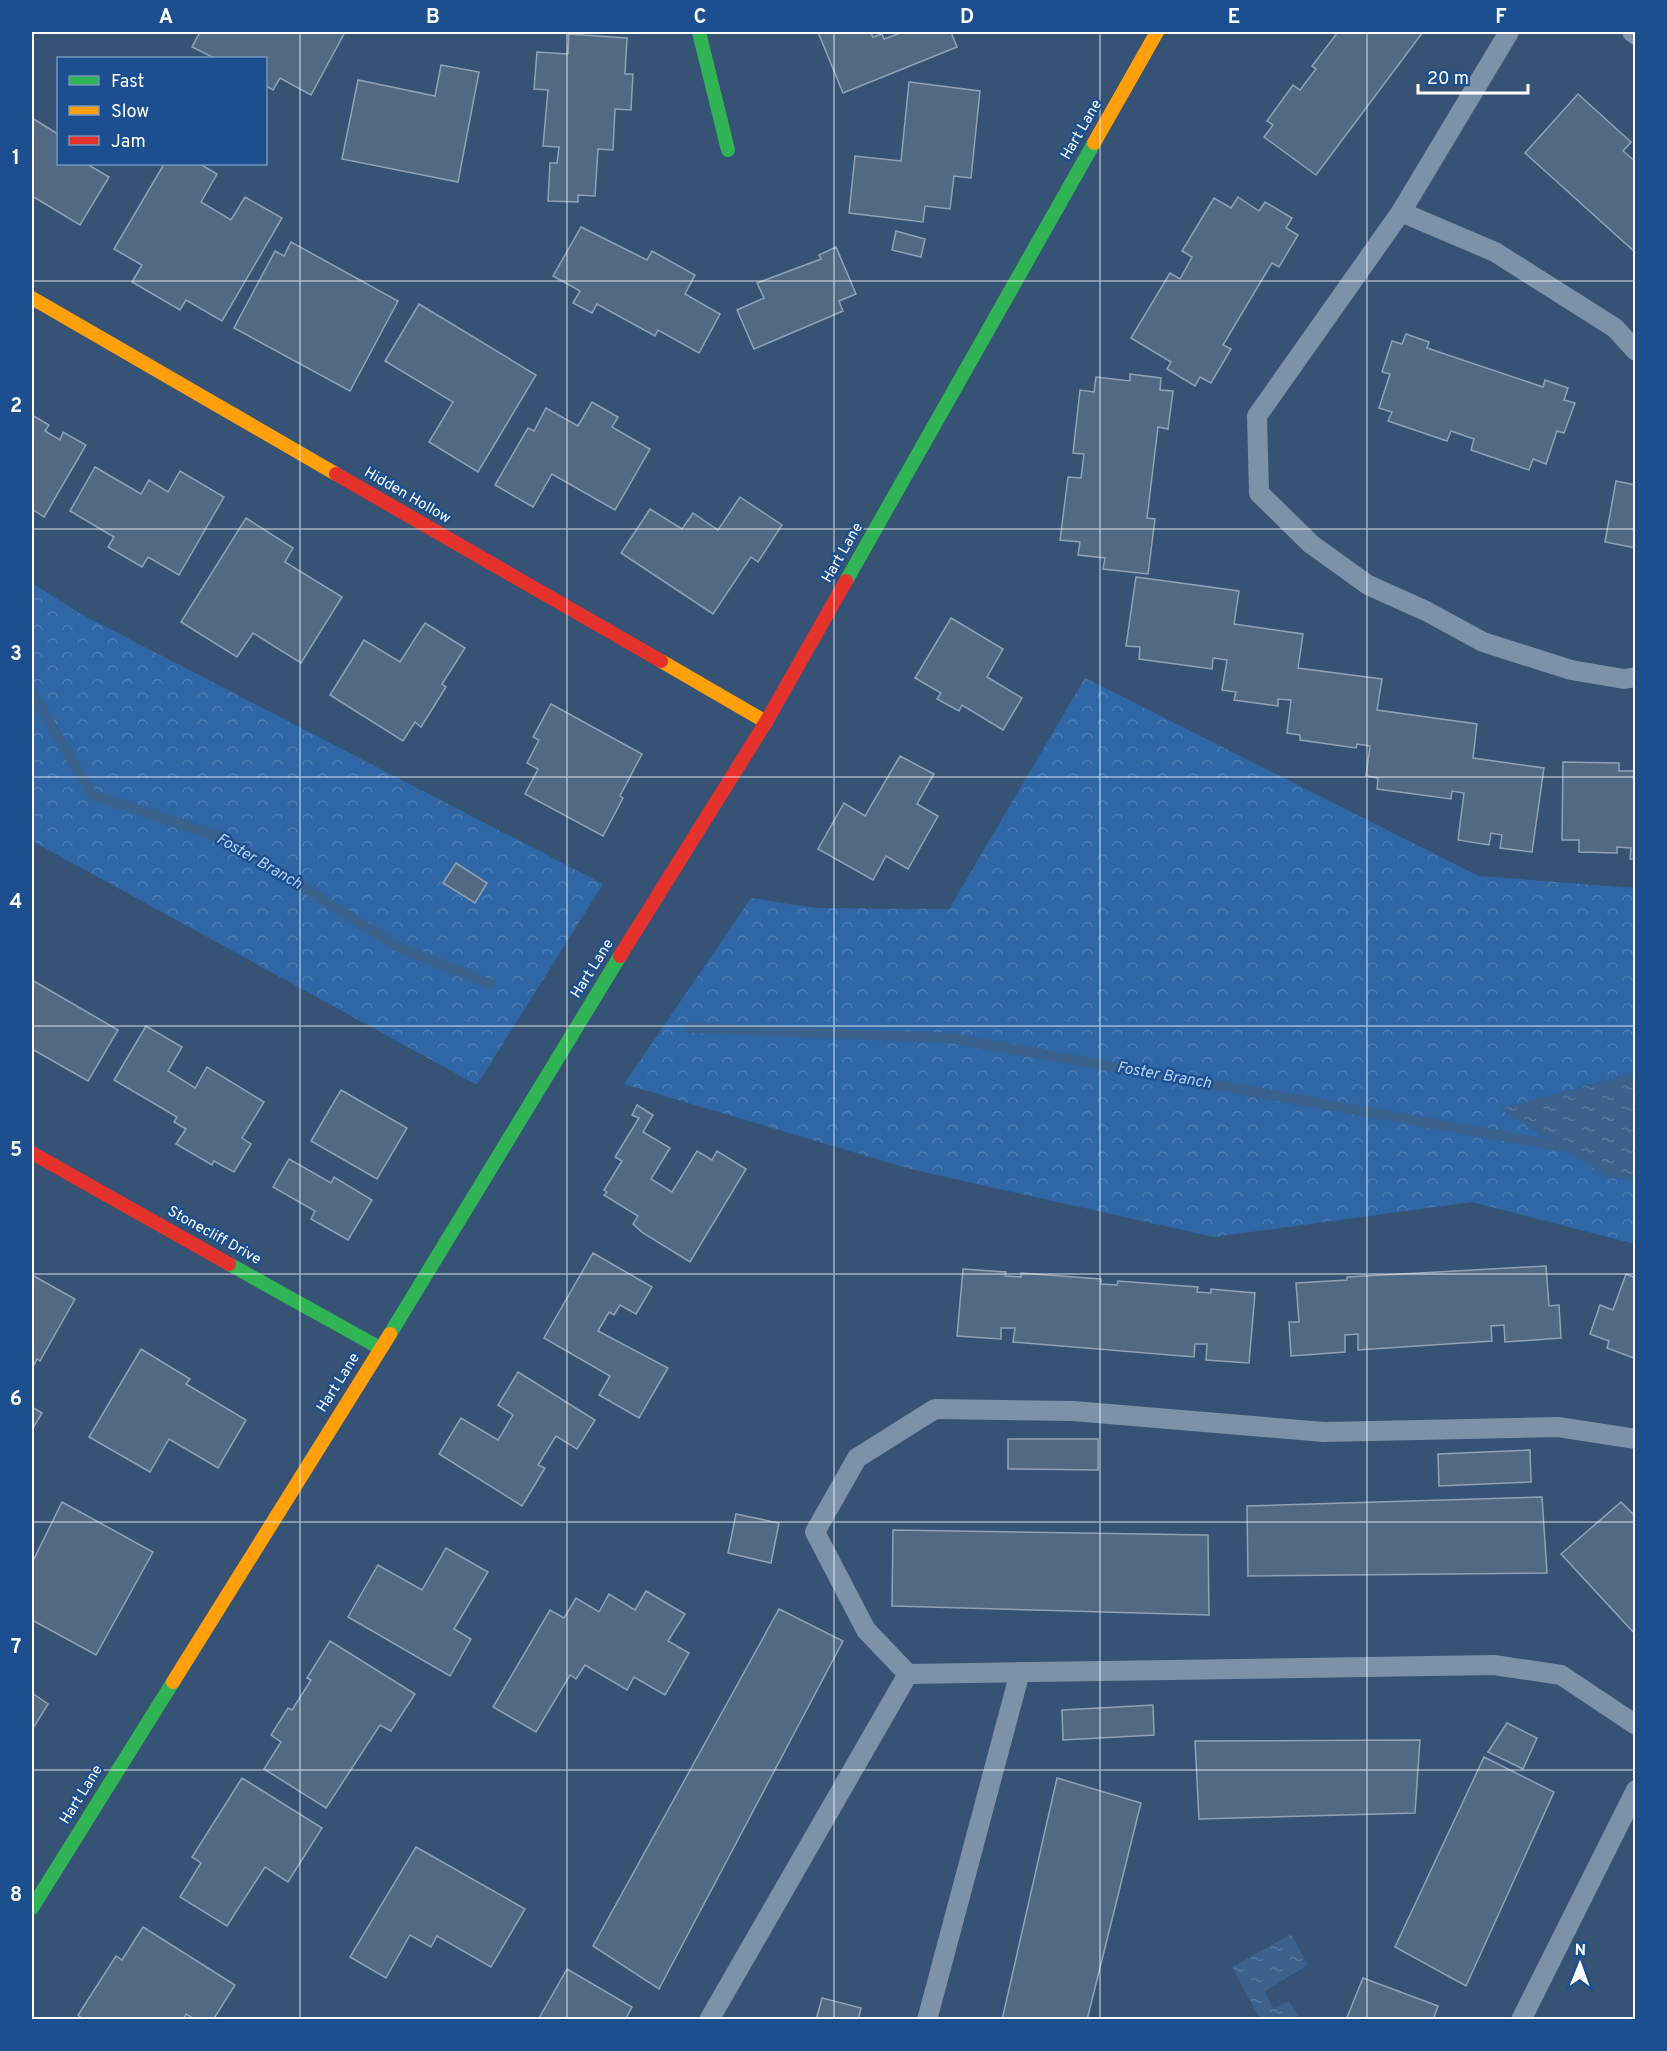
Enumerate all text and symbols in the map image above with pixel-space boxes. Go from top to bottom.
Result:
text: A [159,5,173,31]
text: B [426,5,440,31]
text: C [694,5,706,31]
text: D [960,5,974,31]
text: E [1228,5,1240,31]
text: F [1495,5,1507,31]
legend [57,57,267,165]
scale bar [1418,57,1528,95]
text: 20 m [1427,68,1469,91]
text: Fast [111,71,144,94]
street label: Hart Lane [1057,96,1107,164]
text: Slow [111,101,149,124]
text: Jam [111,131,146,154]
text: 1 [12,146,20,172]
text: 2 [10,394,22,420]
street label: Hidden Hollow [360,464,454,529]
street label: Hart Lane [818,519,868,587]
text: 3 [10,642,22,668]
water label: Foster Branch [213,829,306,895]
text: 4 [10,890,22,916]
street label: Hart Lane [567,936,619,1002]
water label: Foster Branch [1115,1058,1213,1094]
text: 5 [10,1138,22,1164]
street label: Stonecliff Drive [164,1202,264,1270]
street label: Hart Lane [313,1350,365,1416]
text: 6 [10,1387,22,1413]
text: 7 [11,1635,21,1661]
street label: Hart Lane [56,1762,108,1828]
text: 8 [10,1883,22,1909]
north arrow [1550,1934,1610,1994]
text: N [1574,1941,1586,1961]

